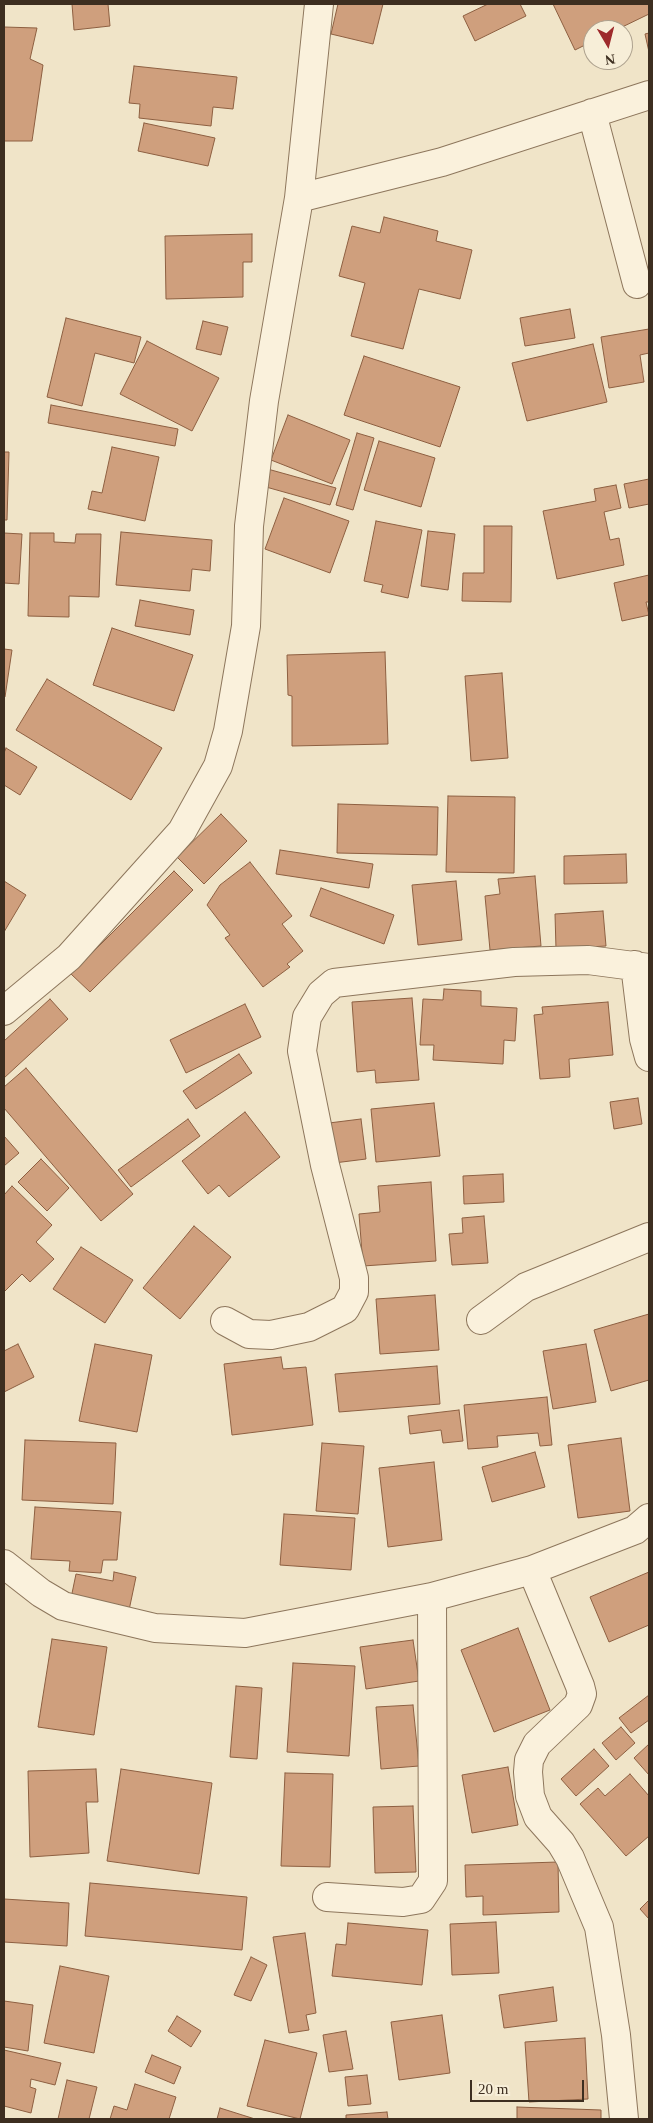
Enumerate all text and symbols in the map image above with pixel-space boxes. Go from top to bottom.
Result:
north arrow [583,20,633,70]
text: N [604,51,616,67]
scale bar [473,2070,587,2102]
text: 20 m [478,2081,508,2097]

